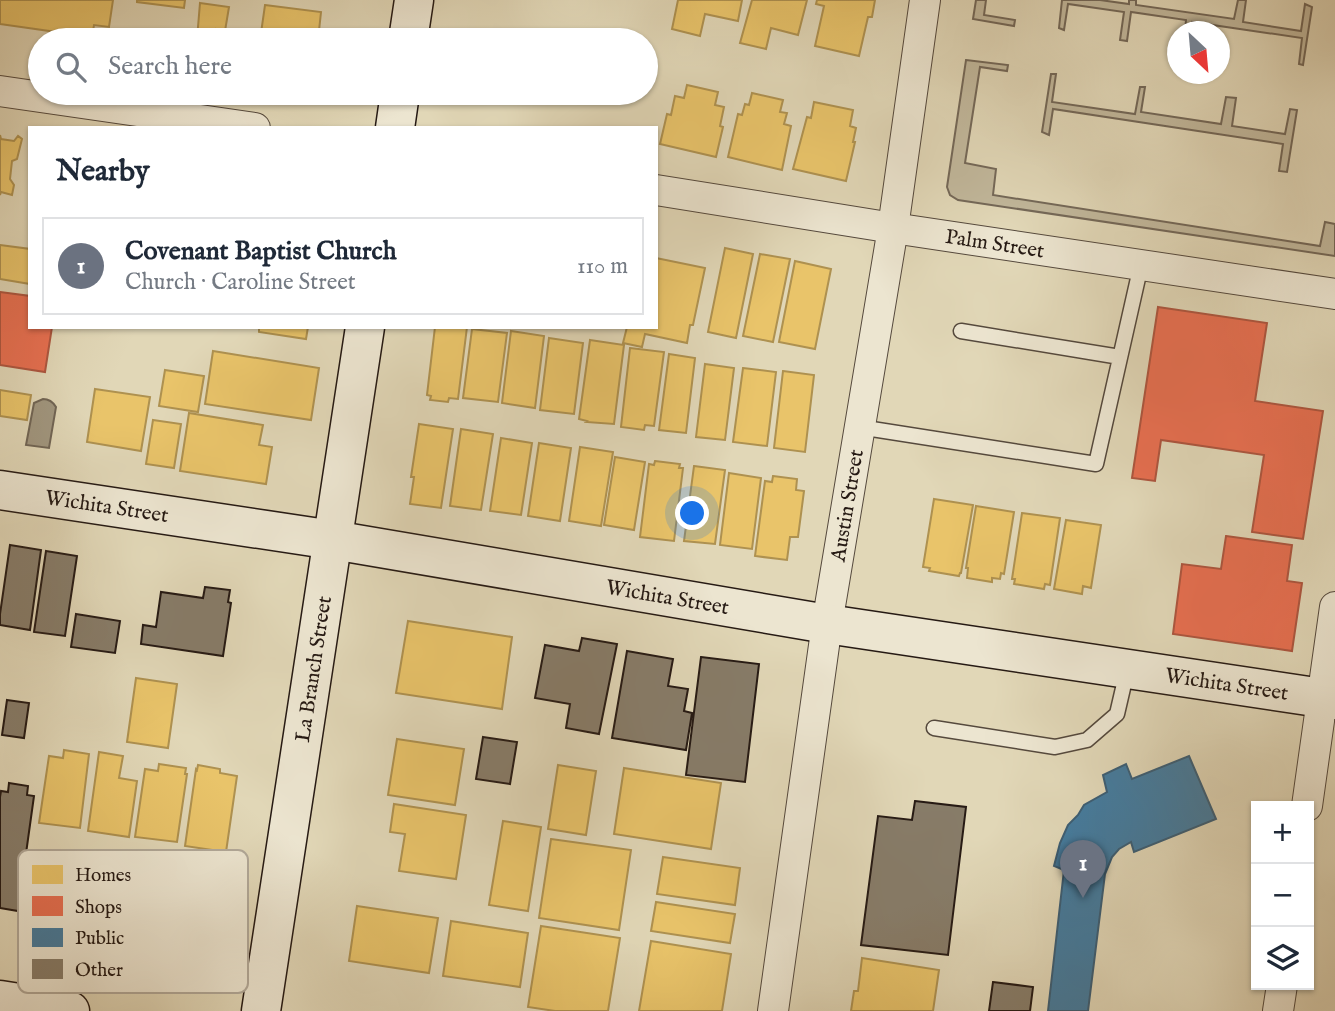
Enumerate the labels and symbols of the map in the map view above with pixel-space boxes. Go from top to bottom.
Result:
north arrow [1167,21,1230,84]
street label: Palm Street [943,224,1046,265]
street label: Austin Street [825,448,871,565]
street label: Wichita Street [43,485,170,530]
your location [675,496,709,530]
street label: Wichita Street [604,575,731,622]
street label: La Branch Street [290,594,339,744]
street label: Wichita Street [1163,663,1290,708]
pin: 1 [1060,840,1106,898]
legend [18,850,248,993]
text: Homes [75,864,131,888]
text: Shops [75,896,122,920]
text: Public [75,927,124,951]
text: Other [75,959,123,983]

